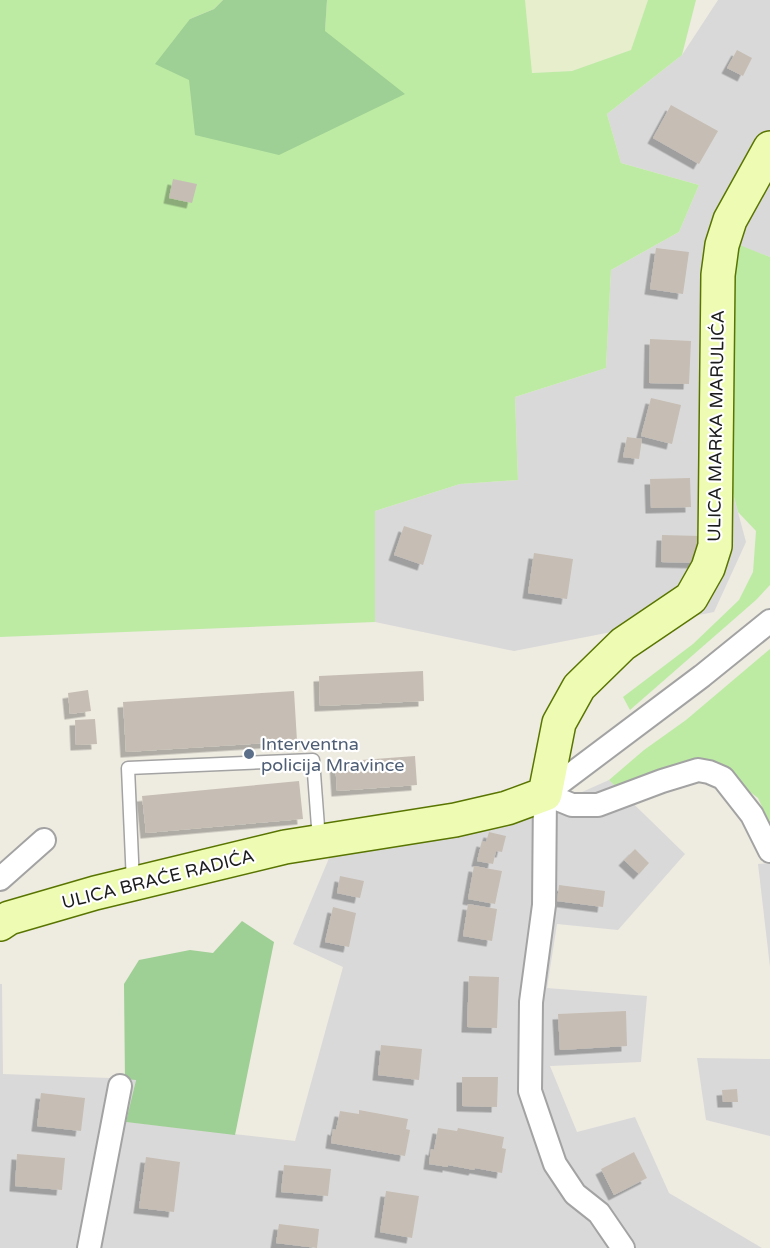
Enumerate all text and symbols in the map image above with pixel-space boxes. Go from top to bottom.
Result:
street label: ULICA MARKA MARULIĆA [703,310,729,542]
place label: Interventna policija Mravince [261,733,404,776]
marker: Interventna policija Mravince [242,747,256,761]
street label: ULICA BRAĆE RADIĆA [59,844,257,914]

